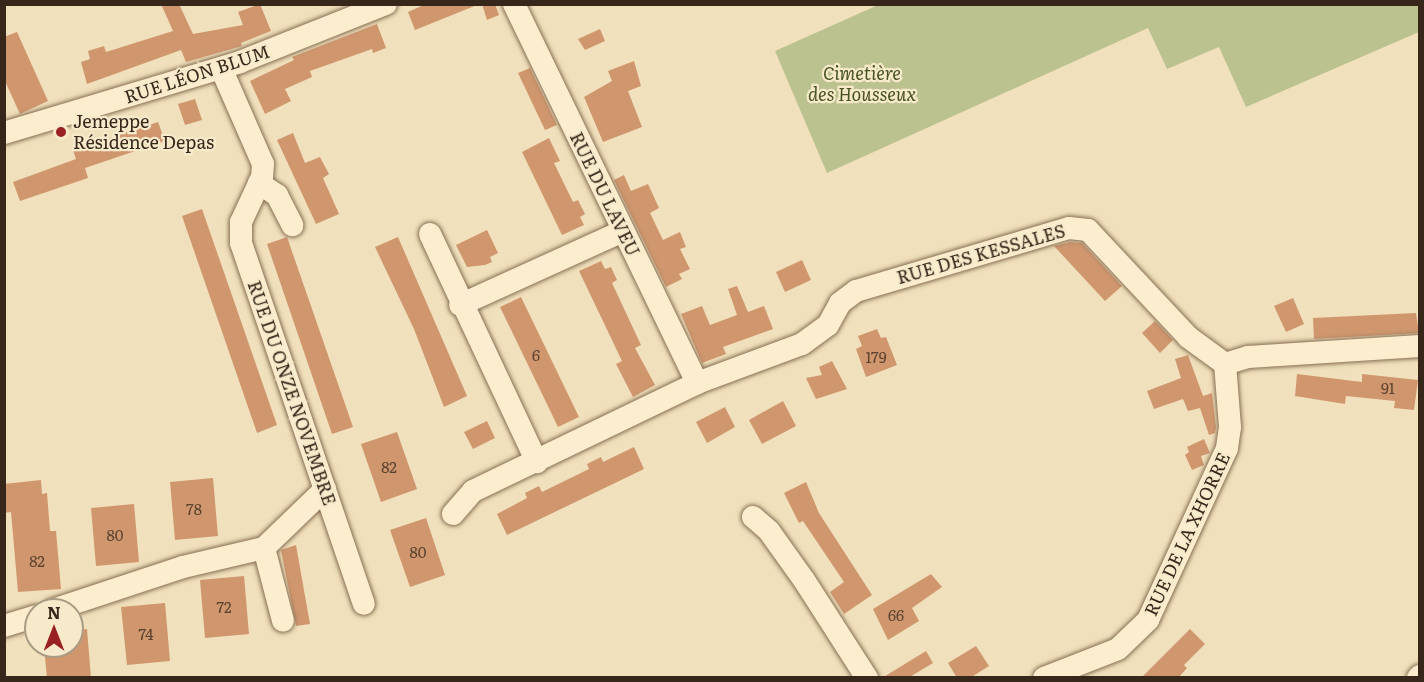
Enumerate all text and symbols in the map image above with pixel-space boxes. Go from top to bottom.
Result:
street label: RUE LÉON BLUM [121,40,273,108]
park label: Cimetière des Housseux [808,63,916,106]
place label: Jemeppe Résidence Depas [73,111,214,154]
marker: Jemeppe Résidence Depas [54,125,68,139]
street label: RUE DU LAVEU [566,128,644,260]
street label: RUE DES KESSALES [894,220,1068,288]
street label: RUE DU ONZE NOVEMBRE [243,278,341,508]
house number: 6 [532,346,540,364]
house number: 179 [865,348,887,366]
house number: 91 [1381,379,1395,397]
street label: RUE DE LA XHORRE [1140,449,1234,619]
house number: 82 [381,458,397,476]
house number: 78 [186,500,202,518]
house number: 80 [107,526,123,544]
house number: 80 [410,543,426,561]
house number: 82 [29,552,45,570]
north arrow [24,598,84,658]
house number: 72 [216,598,232,616]
text: N [47,600,61,624]
house number: 66 [888,606,904,624]
house number: 74 [139,625,153,643]

